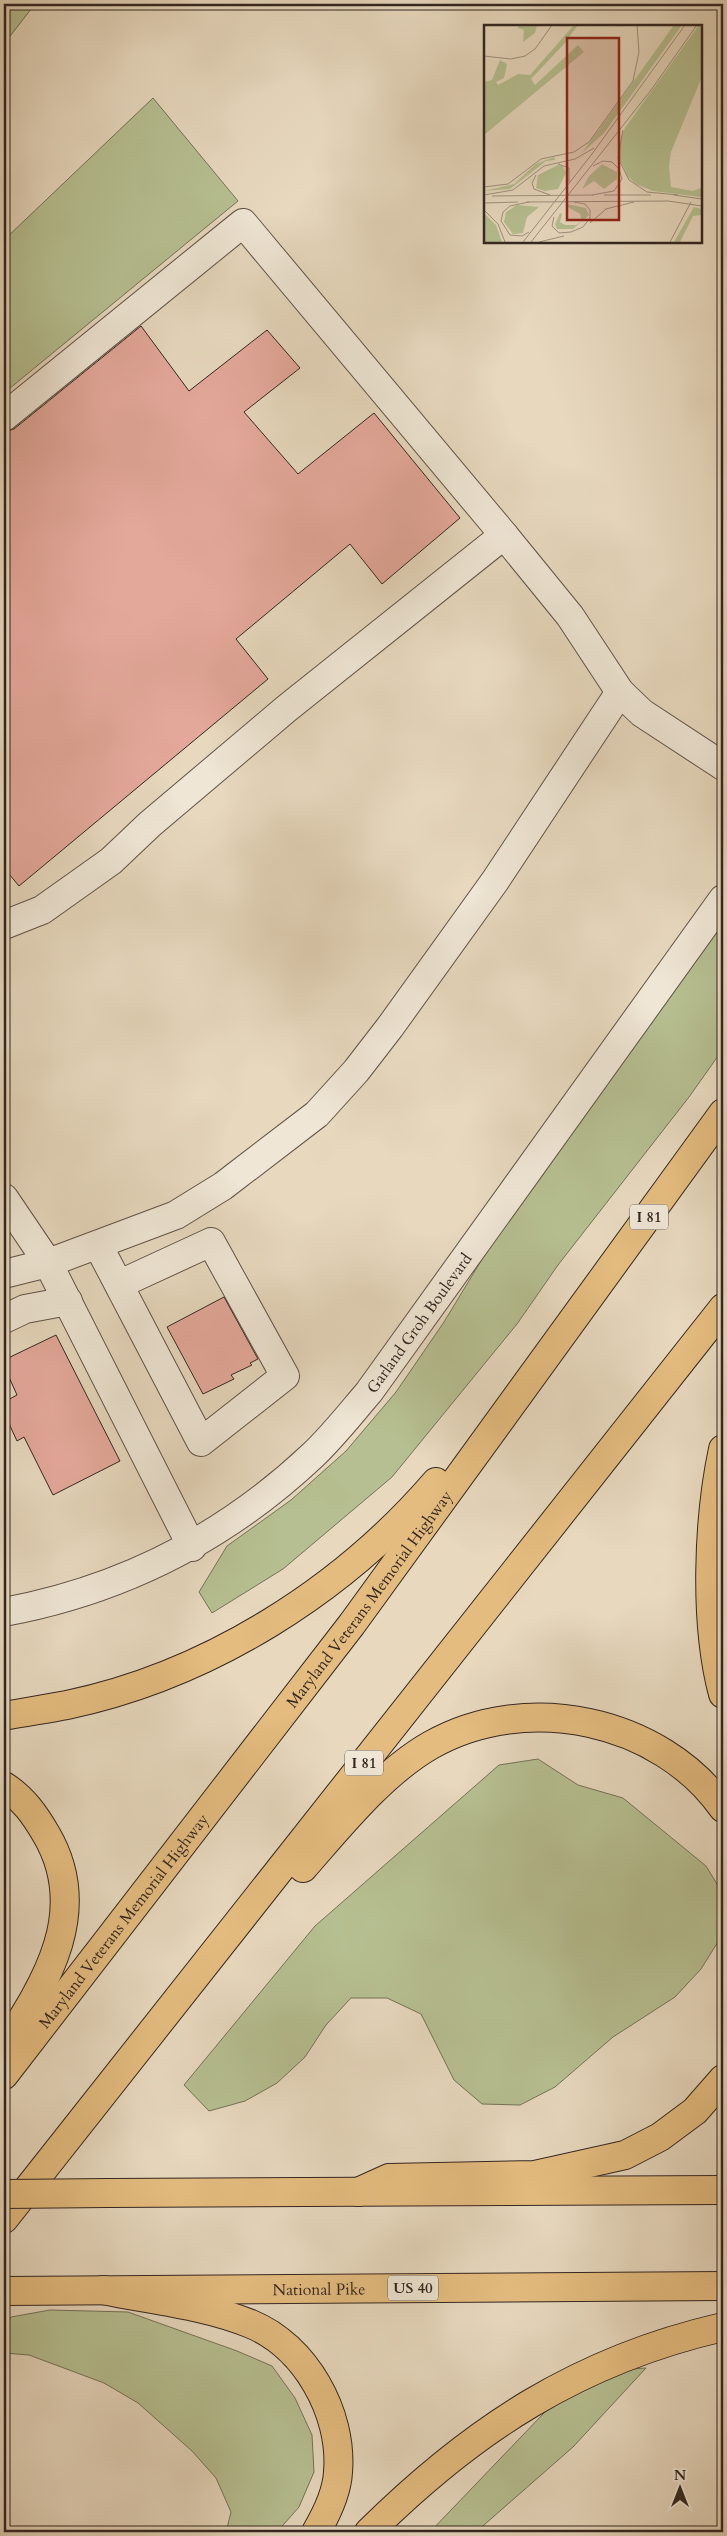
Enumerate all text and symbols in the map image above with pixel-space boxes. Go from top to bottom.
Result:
inset map [484,25,702,242]
road number: I 81 [630,1204,668,1230]
street label: Garland Groh Boulevard [362,1249,478,1398]
street label: Maryland Veterans Memorial Highway [281,1485,458,1713]
road number: I 81 [345,1750,383,1776]
street label: Maryland Veterans Memorial Highway [34,1809,214,2033]
road number: US 40 [388,2276,438,2300]
street label: National Pike [272,2278,366,2301]
north arrow [654,2464,704,2514]
text: N [674,2466,686,2485]

